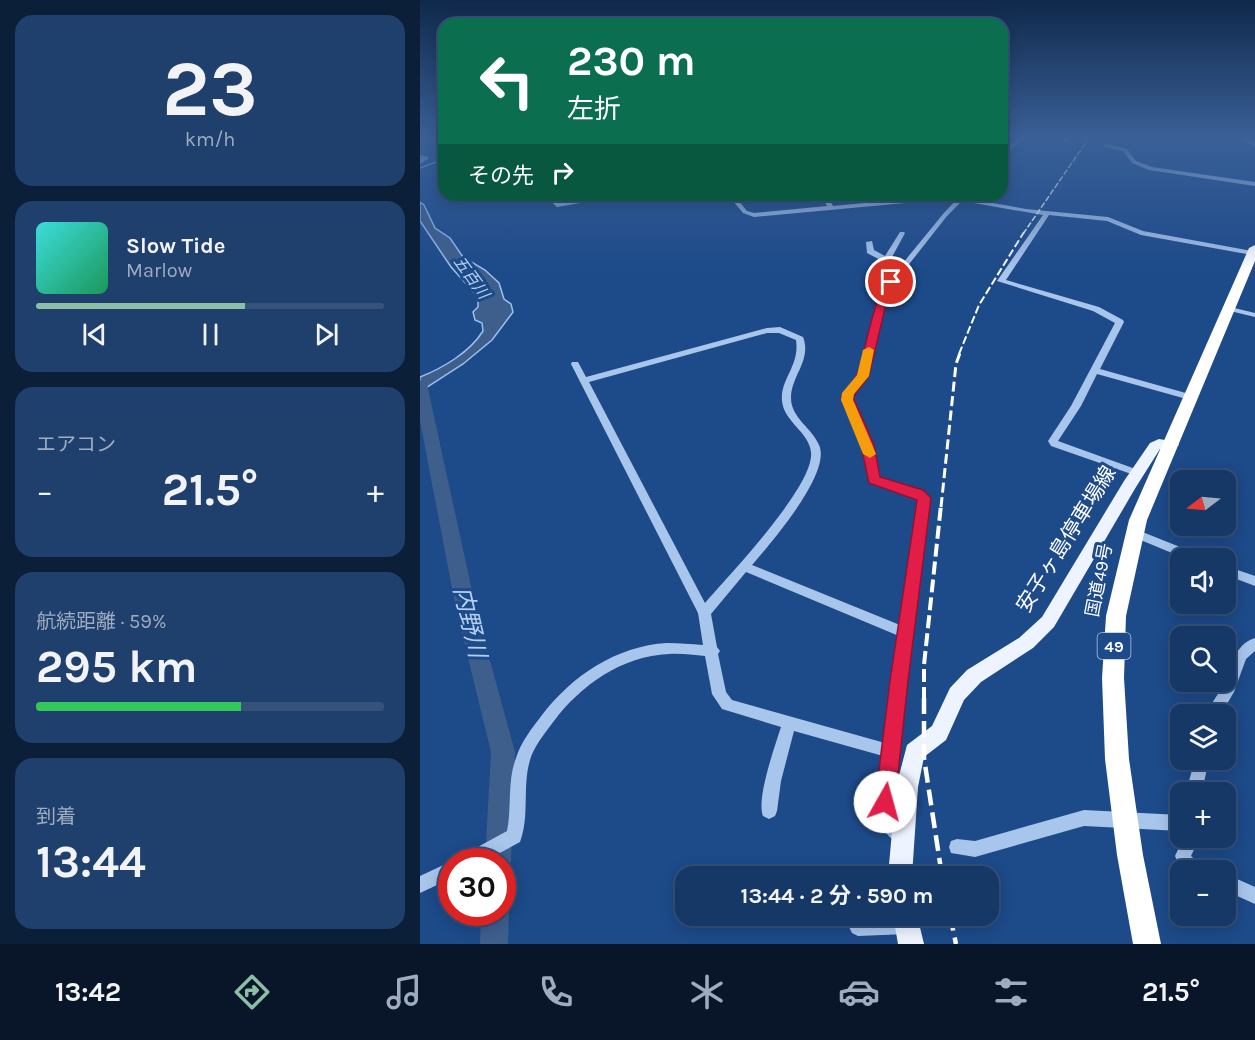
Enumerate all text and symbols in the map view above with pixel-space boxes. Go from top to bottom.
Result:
text: 230 m [567,36,696,86]
icon: left [468,42,546,120]
text: 23 [162,43,258,135]
text: 左折 [567,93,621,125]
text: km/h [185,128,235,151]
icon: right [546,156,579,189]
text: その先 [468,163,534,189]
text: Slow Tide [126,233,226,259]
water label: 五百川 [450,252,495,304]
pin [865,256,916,307]
text: Marlow [126,259,192,282]
icon: arrive [874,265,907,298]
icon: previous [78,318,111,351]
icon: pause [194,318,227,351]
icon: next [310,318,343,351]
text: エアコン [36,433,116,456]
street label: 安子ヶ島停車場線 [1011,461,1121,617]
text: 21.5° [162,464,258,516]
north arrow [1170,470,1236,536]
map controls [1170,470,1236,926]
text: − [36,472,53,510]
text: + [367,472,384,510]
street label: 国道49号 [1081,541,1117,619]
button: sound [1170,548,1236,614]
water label: 内野川 [448,584,492,663]
text: 航続距離 · 59% [36,610,166,633]
button: search [1170,626,1236,692]
road number: 49 [1098,633,1130,659]
text: 295 km [36,641,198,693]
button: layers [1170,704,1236,770]
position arrow [853,770,917,834]
button: + [1170,782,1236,848]
text: 到着 [36,805,76,828]
text: 13:44 [36,836,146,888]
speed limit sign: 30 [438,848,516,926]
button: − [1170,860,1236,926]
text: 13:44 · 2 分 · 590 m [741,883,933,909]
icon: directions [231,971,273,1013]
icon: music [383,971,425,1013]
icon: phone [535,971,577,1013]
icon: climate [686,971,728,1013]
icon: car [838,971,880,1013]
icon: filters [990,971,1032,1013]
text: 13:42 [55,976,121,1008]
text: 21.5° [1142,976,1200,1008]

